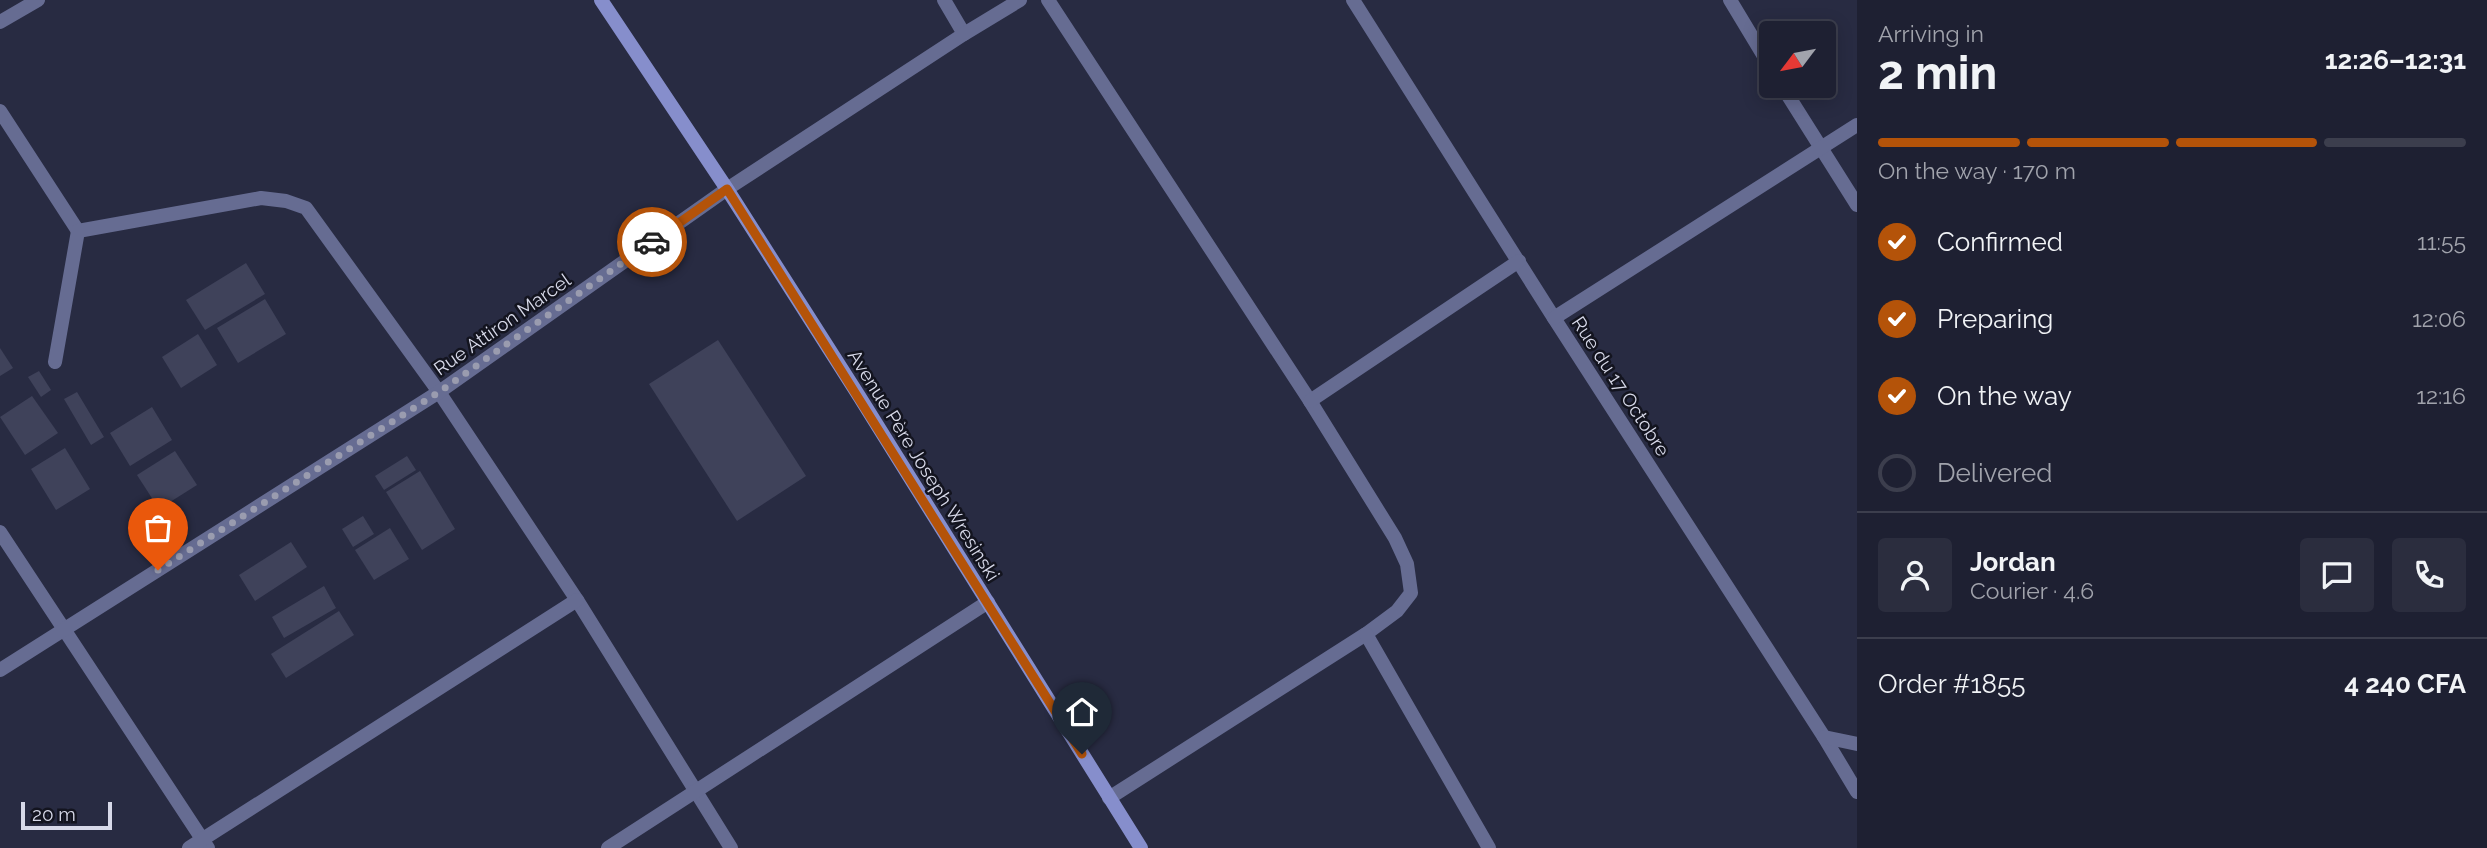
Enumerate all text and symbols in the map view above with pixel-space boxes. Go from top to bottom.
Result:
text: Arriving in [1878,20,1984,47]
north arrow [1759,21,1836,98]
map controls [1759,21,1836,98]
text: 12:26–12:31 [2325,45,2466,75]
text: 2 min [1878,46,1997,100]
text: On the way · 170 m [1878,157,2076,184]
courier [617,207,687,277]
icon: car [633,223,671,261]
icon: check [1878,223,1916,261]
text: Confirmed [1937,227,2063,257]
text: 11:55 [2417,228,2466,255]
street label: Rue Attiron Marcel [429,268,575,379]
icon: check [1878,300,1916,338]
text: Preparing [1937,304,2053,334]
text: 12:06 [2412,305,2466,332]
street label: Rue du 17 Octobre [1568,312,1674,460]
street label: Avenue Père Joseph Wresinski [844,345,1004,585]
icon: check [1878,377,1916,415]
text: On the way [1937,381,2072,411]
text: 12:16 [2416,382,2466,409]
text: Delivered [1937,458,2052,488]
pin [128,498,188,570]
icon: bag [139,509,177,547]
button: person [1878,538,1952,612]
button: chat [2300,538,2374,612]
button: phone [2392,538,2466,612]
text: Jordan [1970,547,2056,577]
text: Courier · 4.6 [1970,577,2094,604]
text: Order #1855 [1878,669,2025,699]
text: 4 240 CFA [2344,669,2466,699]
pin [1052,682,1112,754]
icon: home [1063,693,1101,731]
scale bar [21,799,112,831]
text: 20 m [32,803,76,825]

